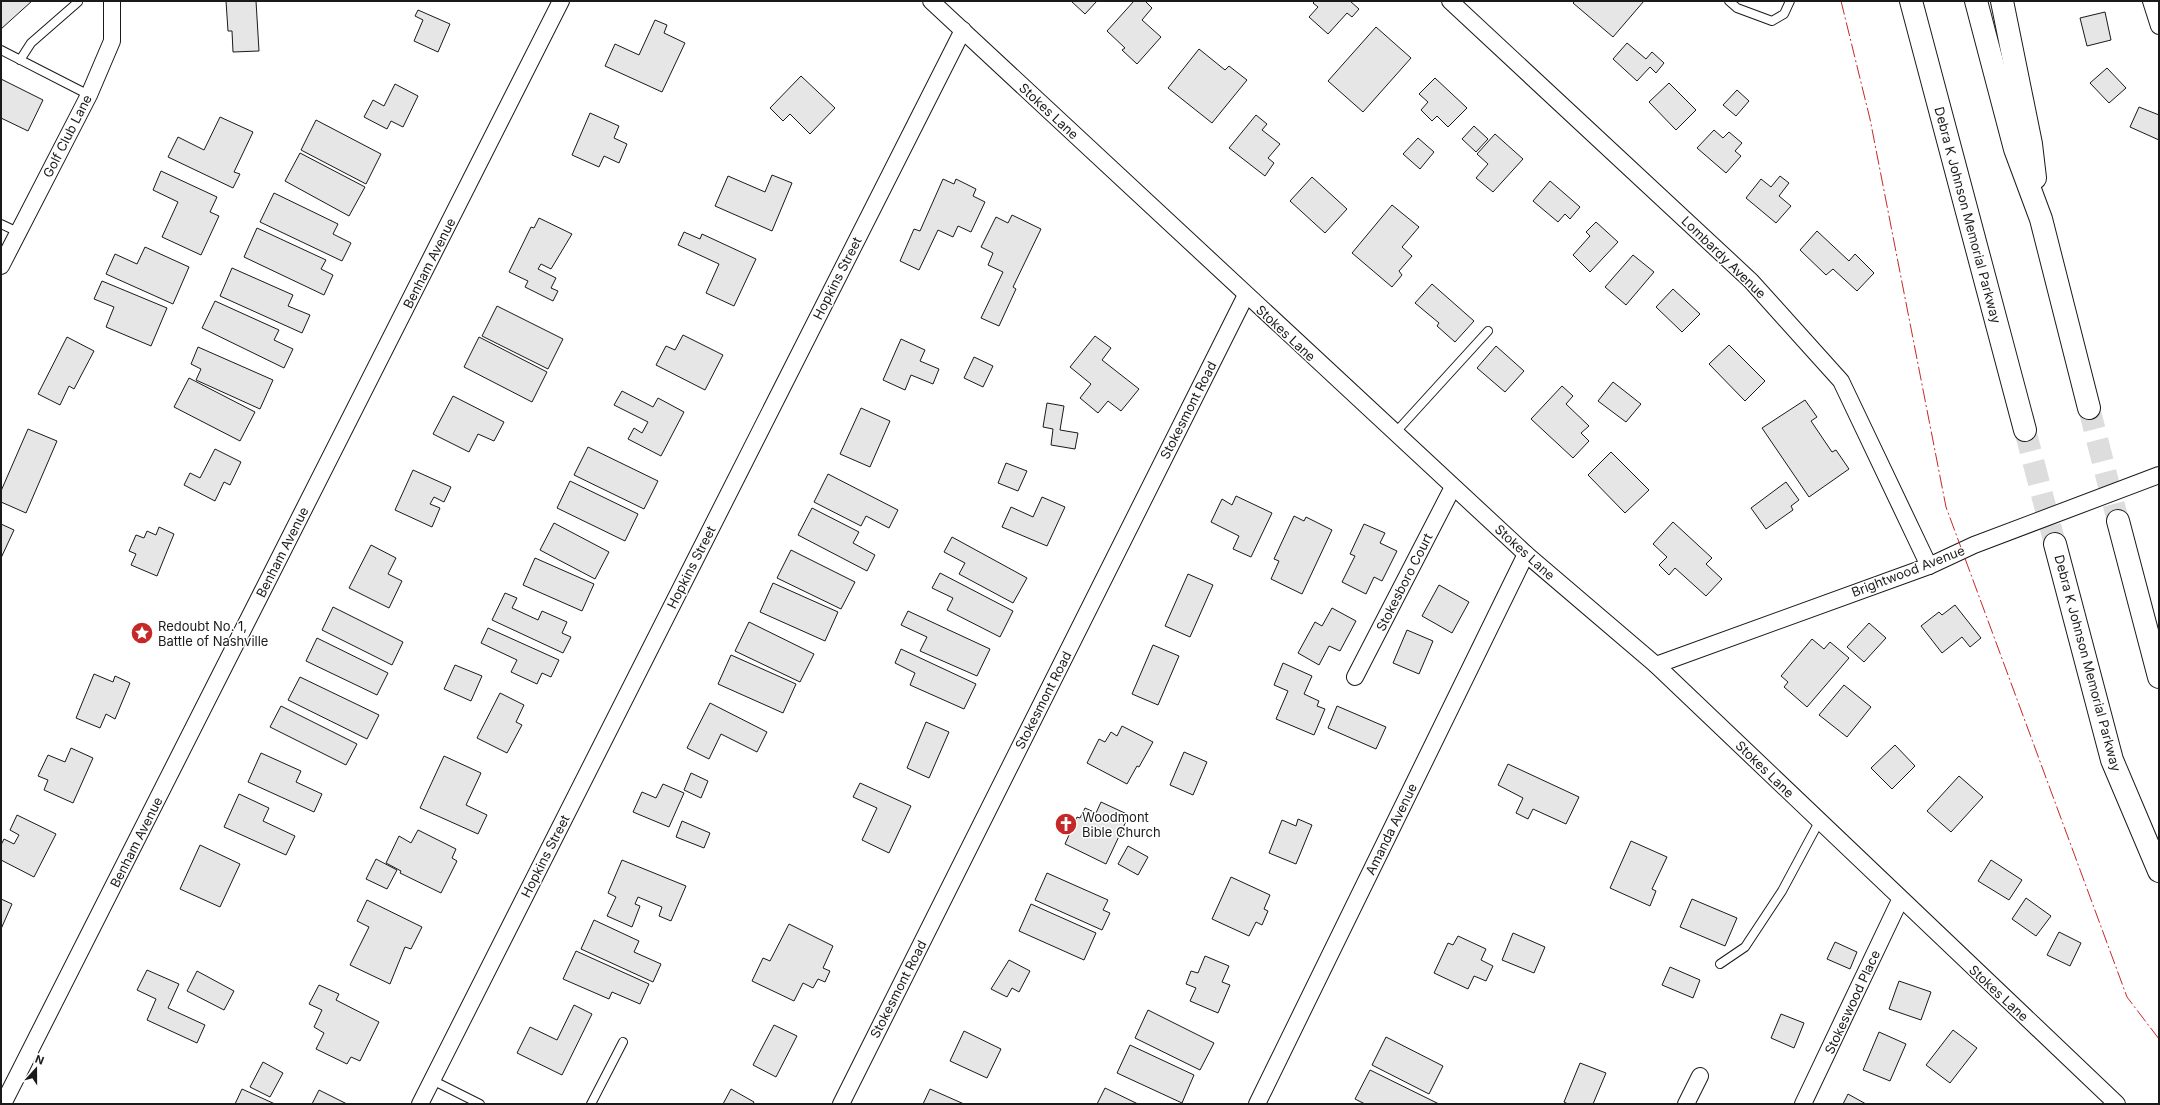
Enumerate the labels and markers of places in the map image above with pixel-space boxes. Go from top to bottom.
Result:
place label: Redoubt No. 1, Battle of Nashville [158,618,268,649]
place icon: Redoubt No. 1, Battle of Nashville [129,620,155,646]
place label: Woodmont Bible Church [1082,809,1161,840]
church icon: Woodmont Bible Church [1053,811,1079,837]

